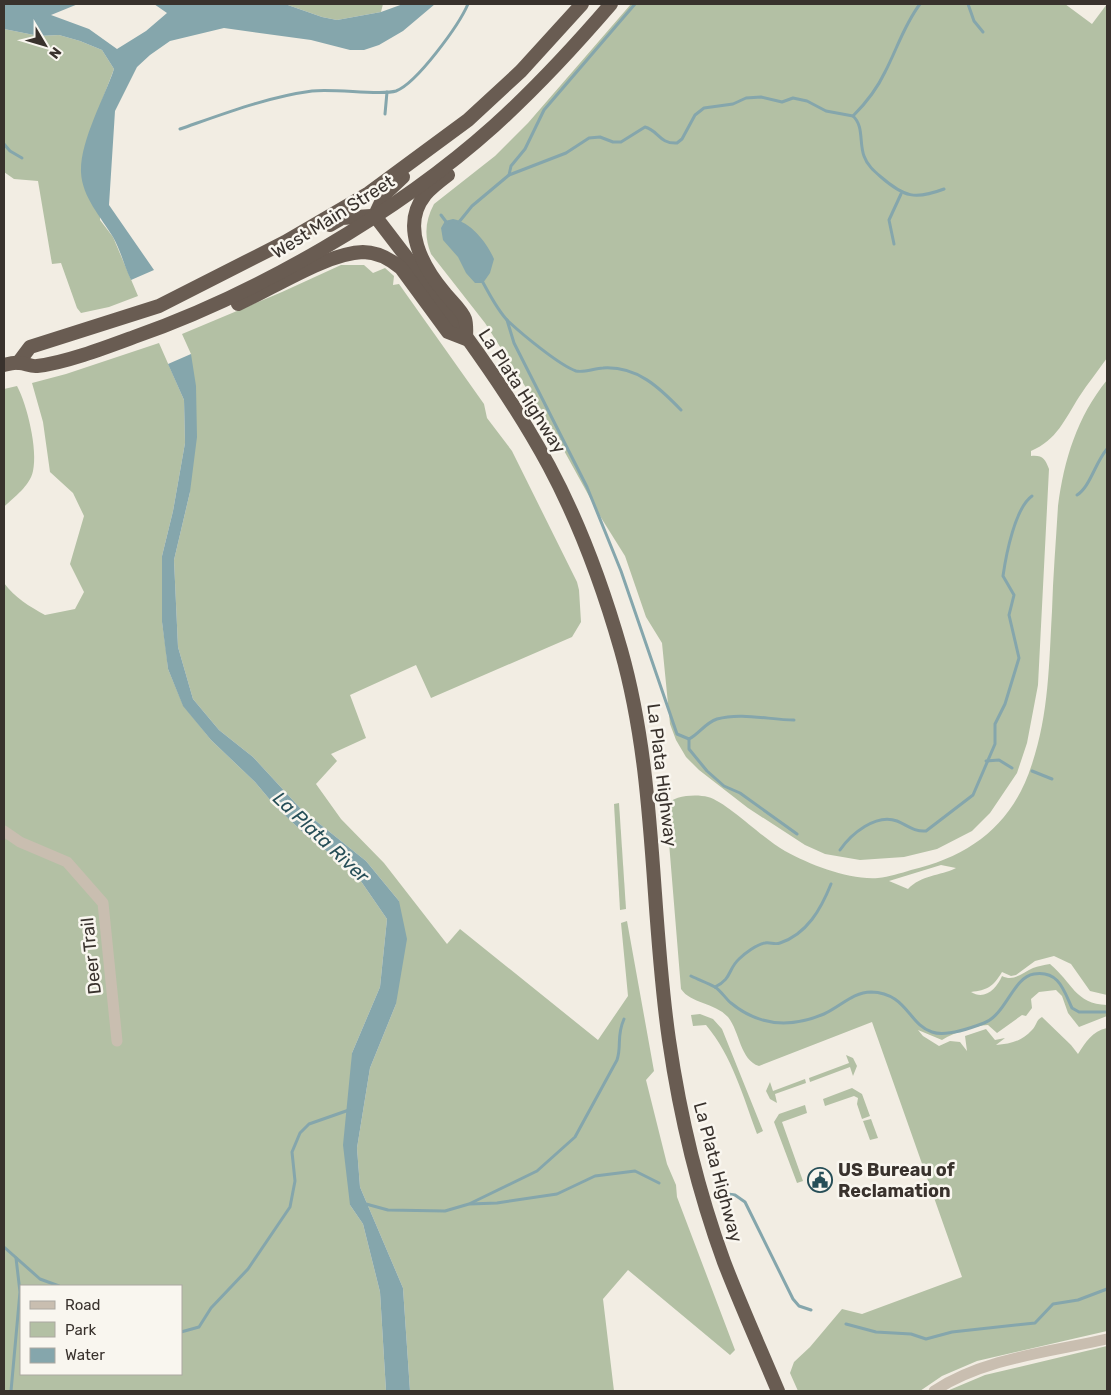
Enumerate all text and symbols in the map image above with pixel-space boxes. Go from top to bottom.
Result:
north arrow [20,20,70,70]
text: N [45,43,65,62]
street label: West Main Street [268,170,398,264]
street label: La Plata Highway [473,325,571,458]
street label: La Plata Highway [642,702,682,848]
water label: La Plata River [268,787,374,888]
street label: Deer Trail [76,916,106,996]
street label: La Plata Highway [689,1099,747,1245]
place label: US Bureau of Reclamation [838,1159,955,1202]
public building icon: US Bureau of Reclamation [807,1167,833,1193]
legend [20,1285,182,1375]
text: Road [65,1296,101,1314]
text: Park [65,1321,96,1339]
text: Water [65,1346,105,1364]

